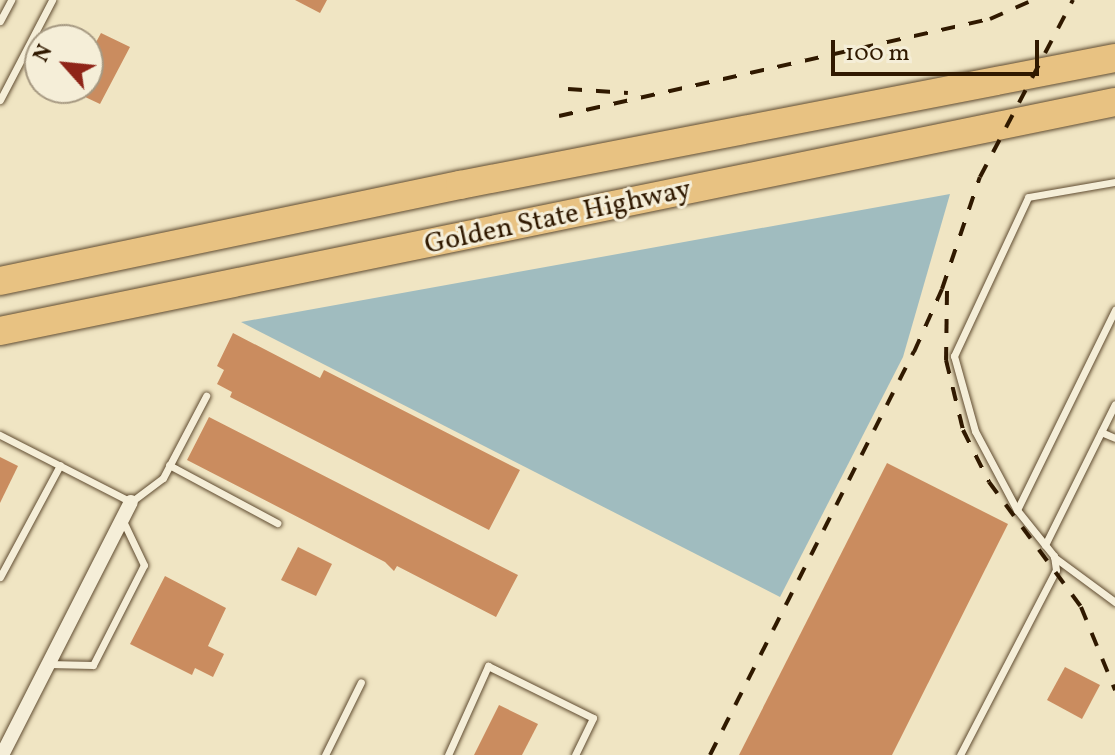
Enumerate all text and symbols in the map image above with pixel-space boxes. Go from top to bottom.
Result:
north arrow [24,24,104,104]
scale bar [835,24,1043,74]
text: 100 m [845,37,910,71]
text: N [27,40,61,68]
street label: Golden State Highway [422,173,694,263]

